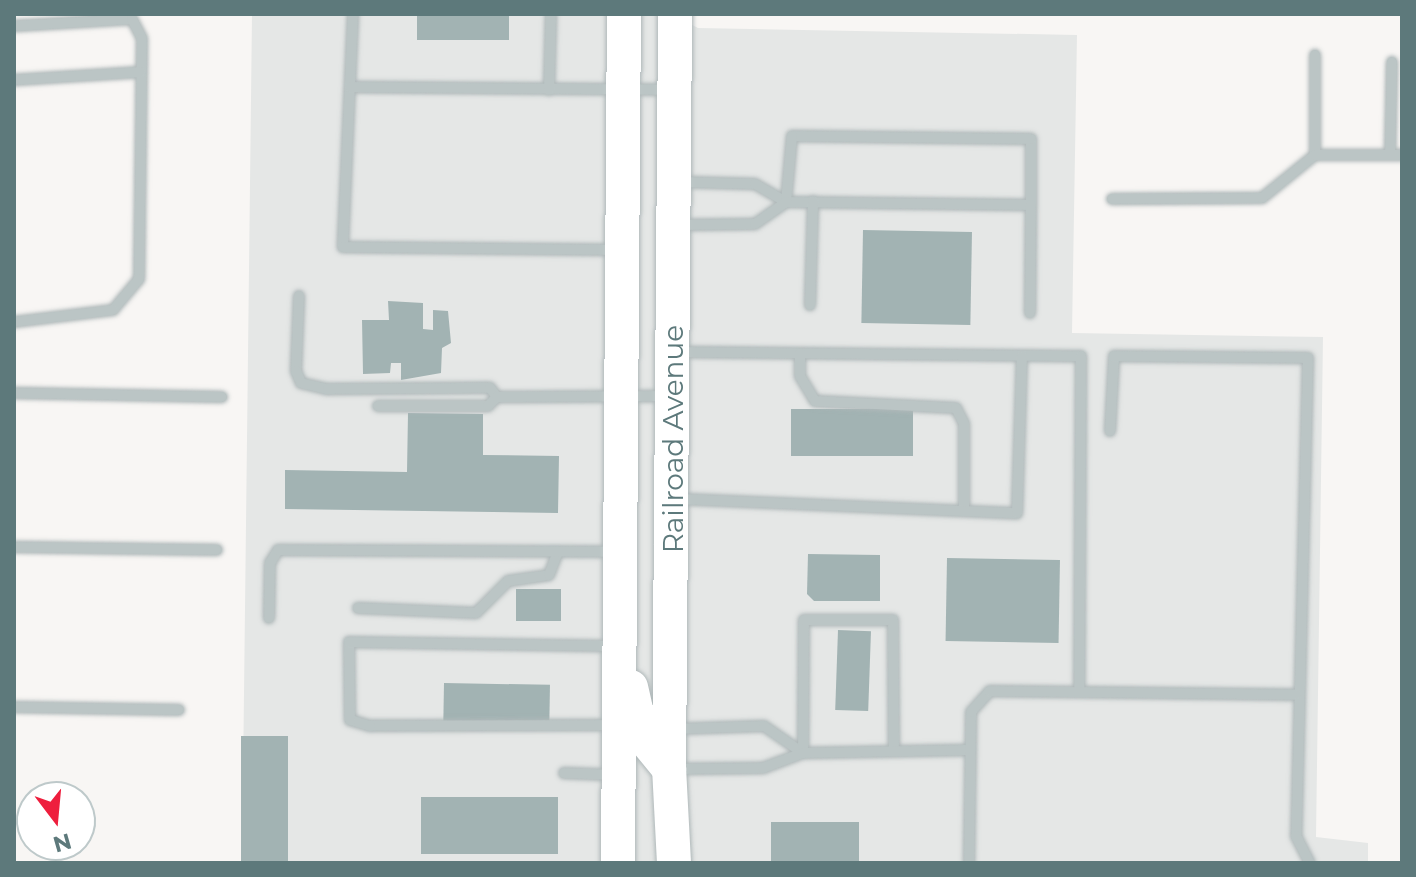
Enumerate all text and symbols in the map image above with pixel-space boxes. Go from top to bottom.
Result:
street label: Railroad Avenue [656,325,690,553]
north arrow [16,781,96,861]
text: N [50,827,74,858]

